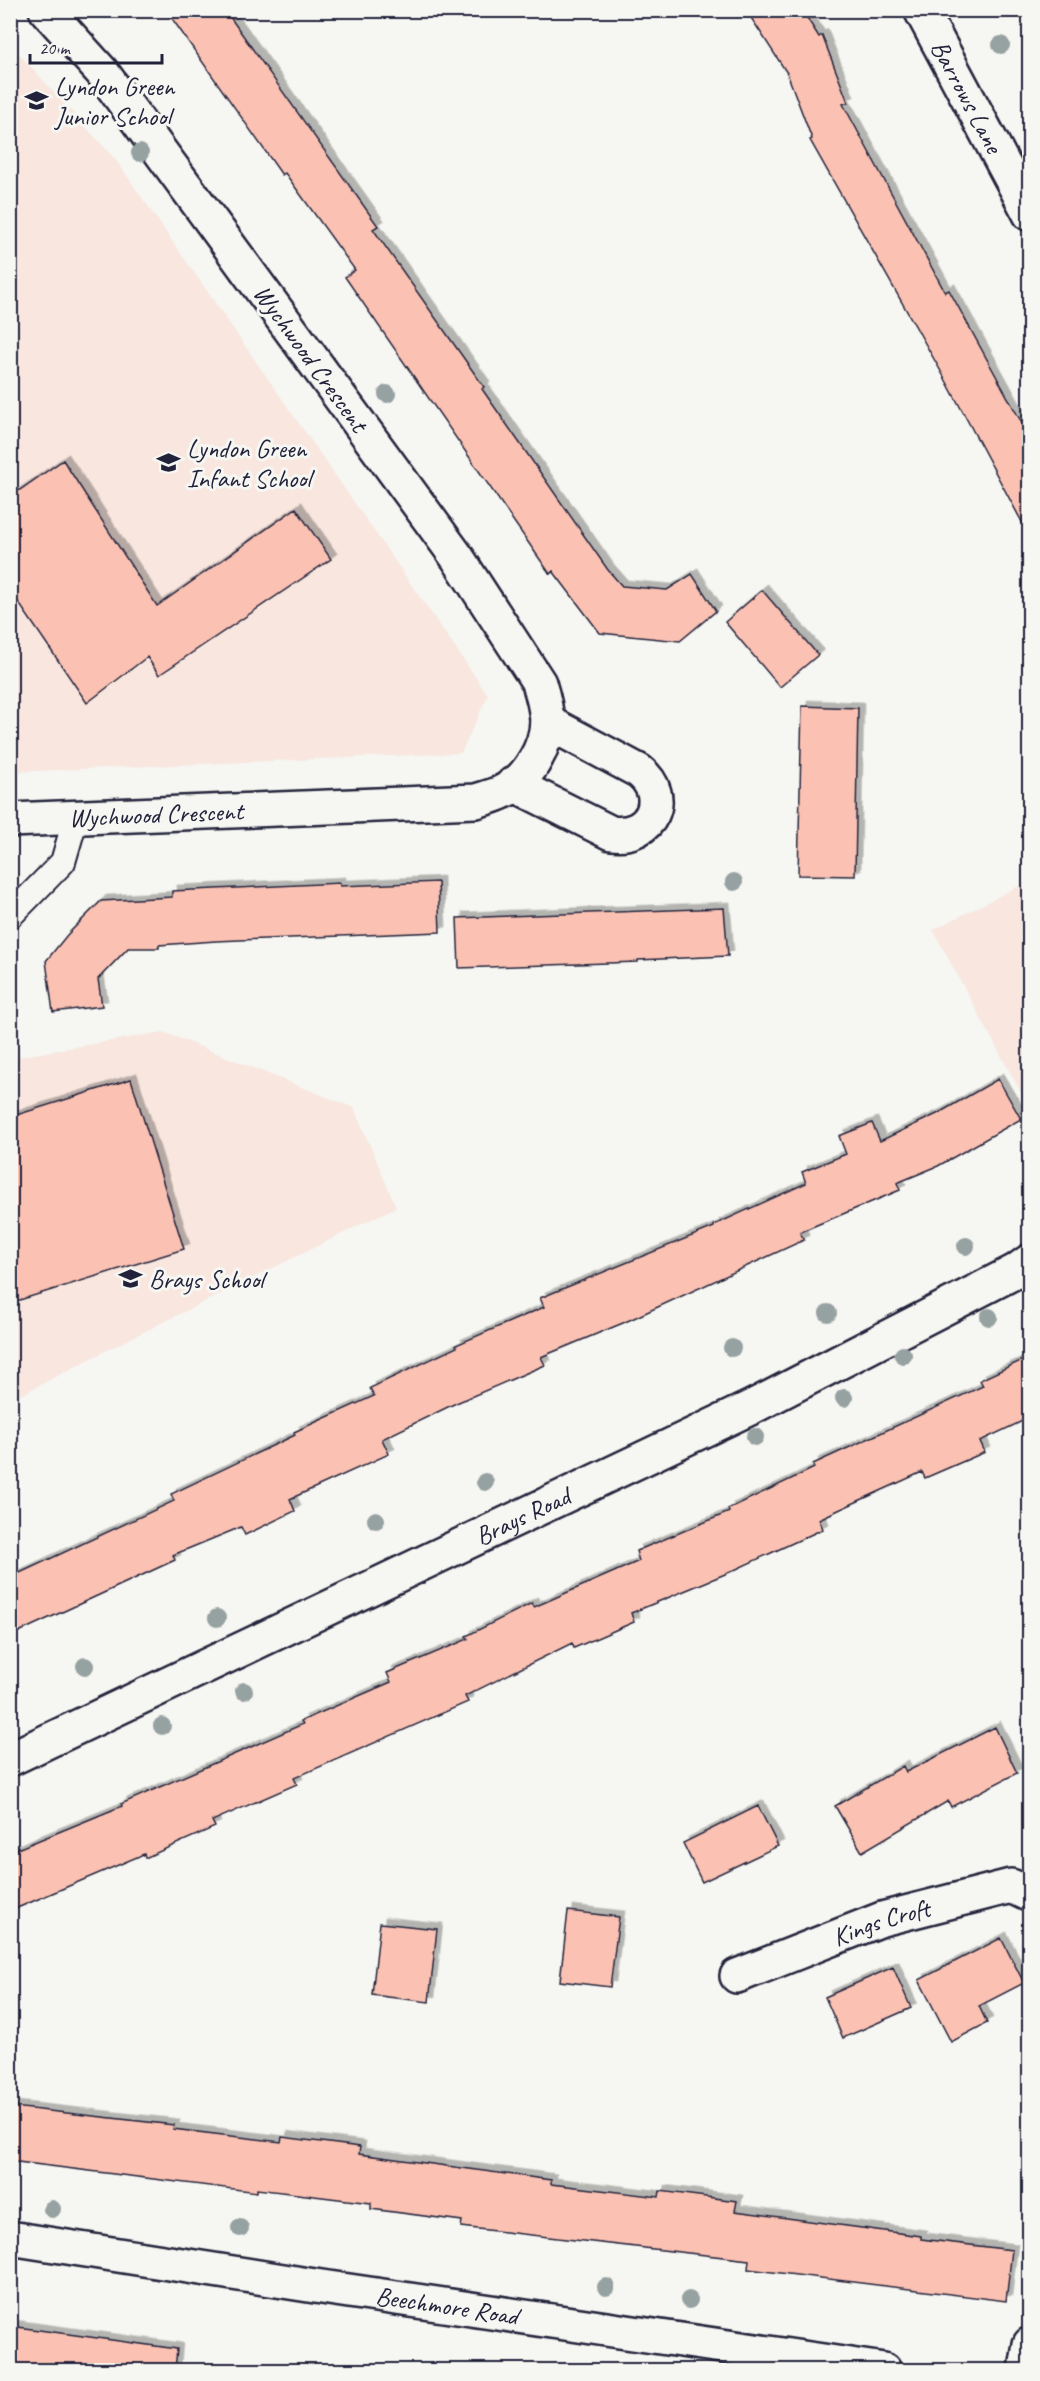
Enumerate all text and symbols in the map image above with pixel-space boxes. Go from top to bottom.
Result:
scale bar [30,27,162,65]
street label: Barrows Lane [923,34,1012,161]
text: 20 m [39,37,72,59]
place label: Lyndon Green Junior School [53,70,175,133]
school or university icon: Lyndon Green Junior School [24,88,50,114]
street label: Wychwood Crescent [246,278,377,440]
place label: Lyndon Green Infant School [187,432,315,495]
school or university icon: Lyndon Green Infant School [156,450,182,476]
street label: Wychwood Crescent [68,794,246,835]
place label: Brays School [149,1263,268,1296]
school or university icon: Brays School [118,1266,144,1292]
street label: Brays Road [470,1478,579,1553]
street label: Kings Croft [828,1891,936,1954]
street label: Beechmore Road [374,2279,524,2333]

